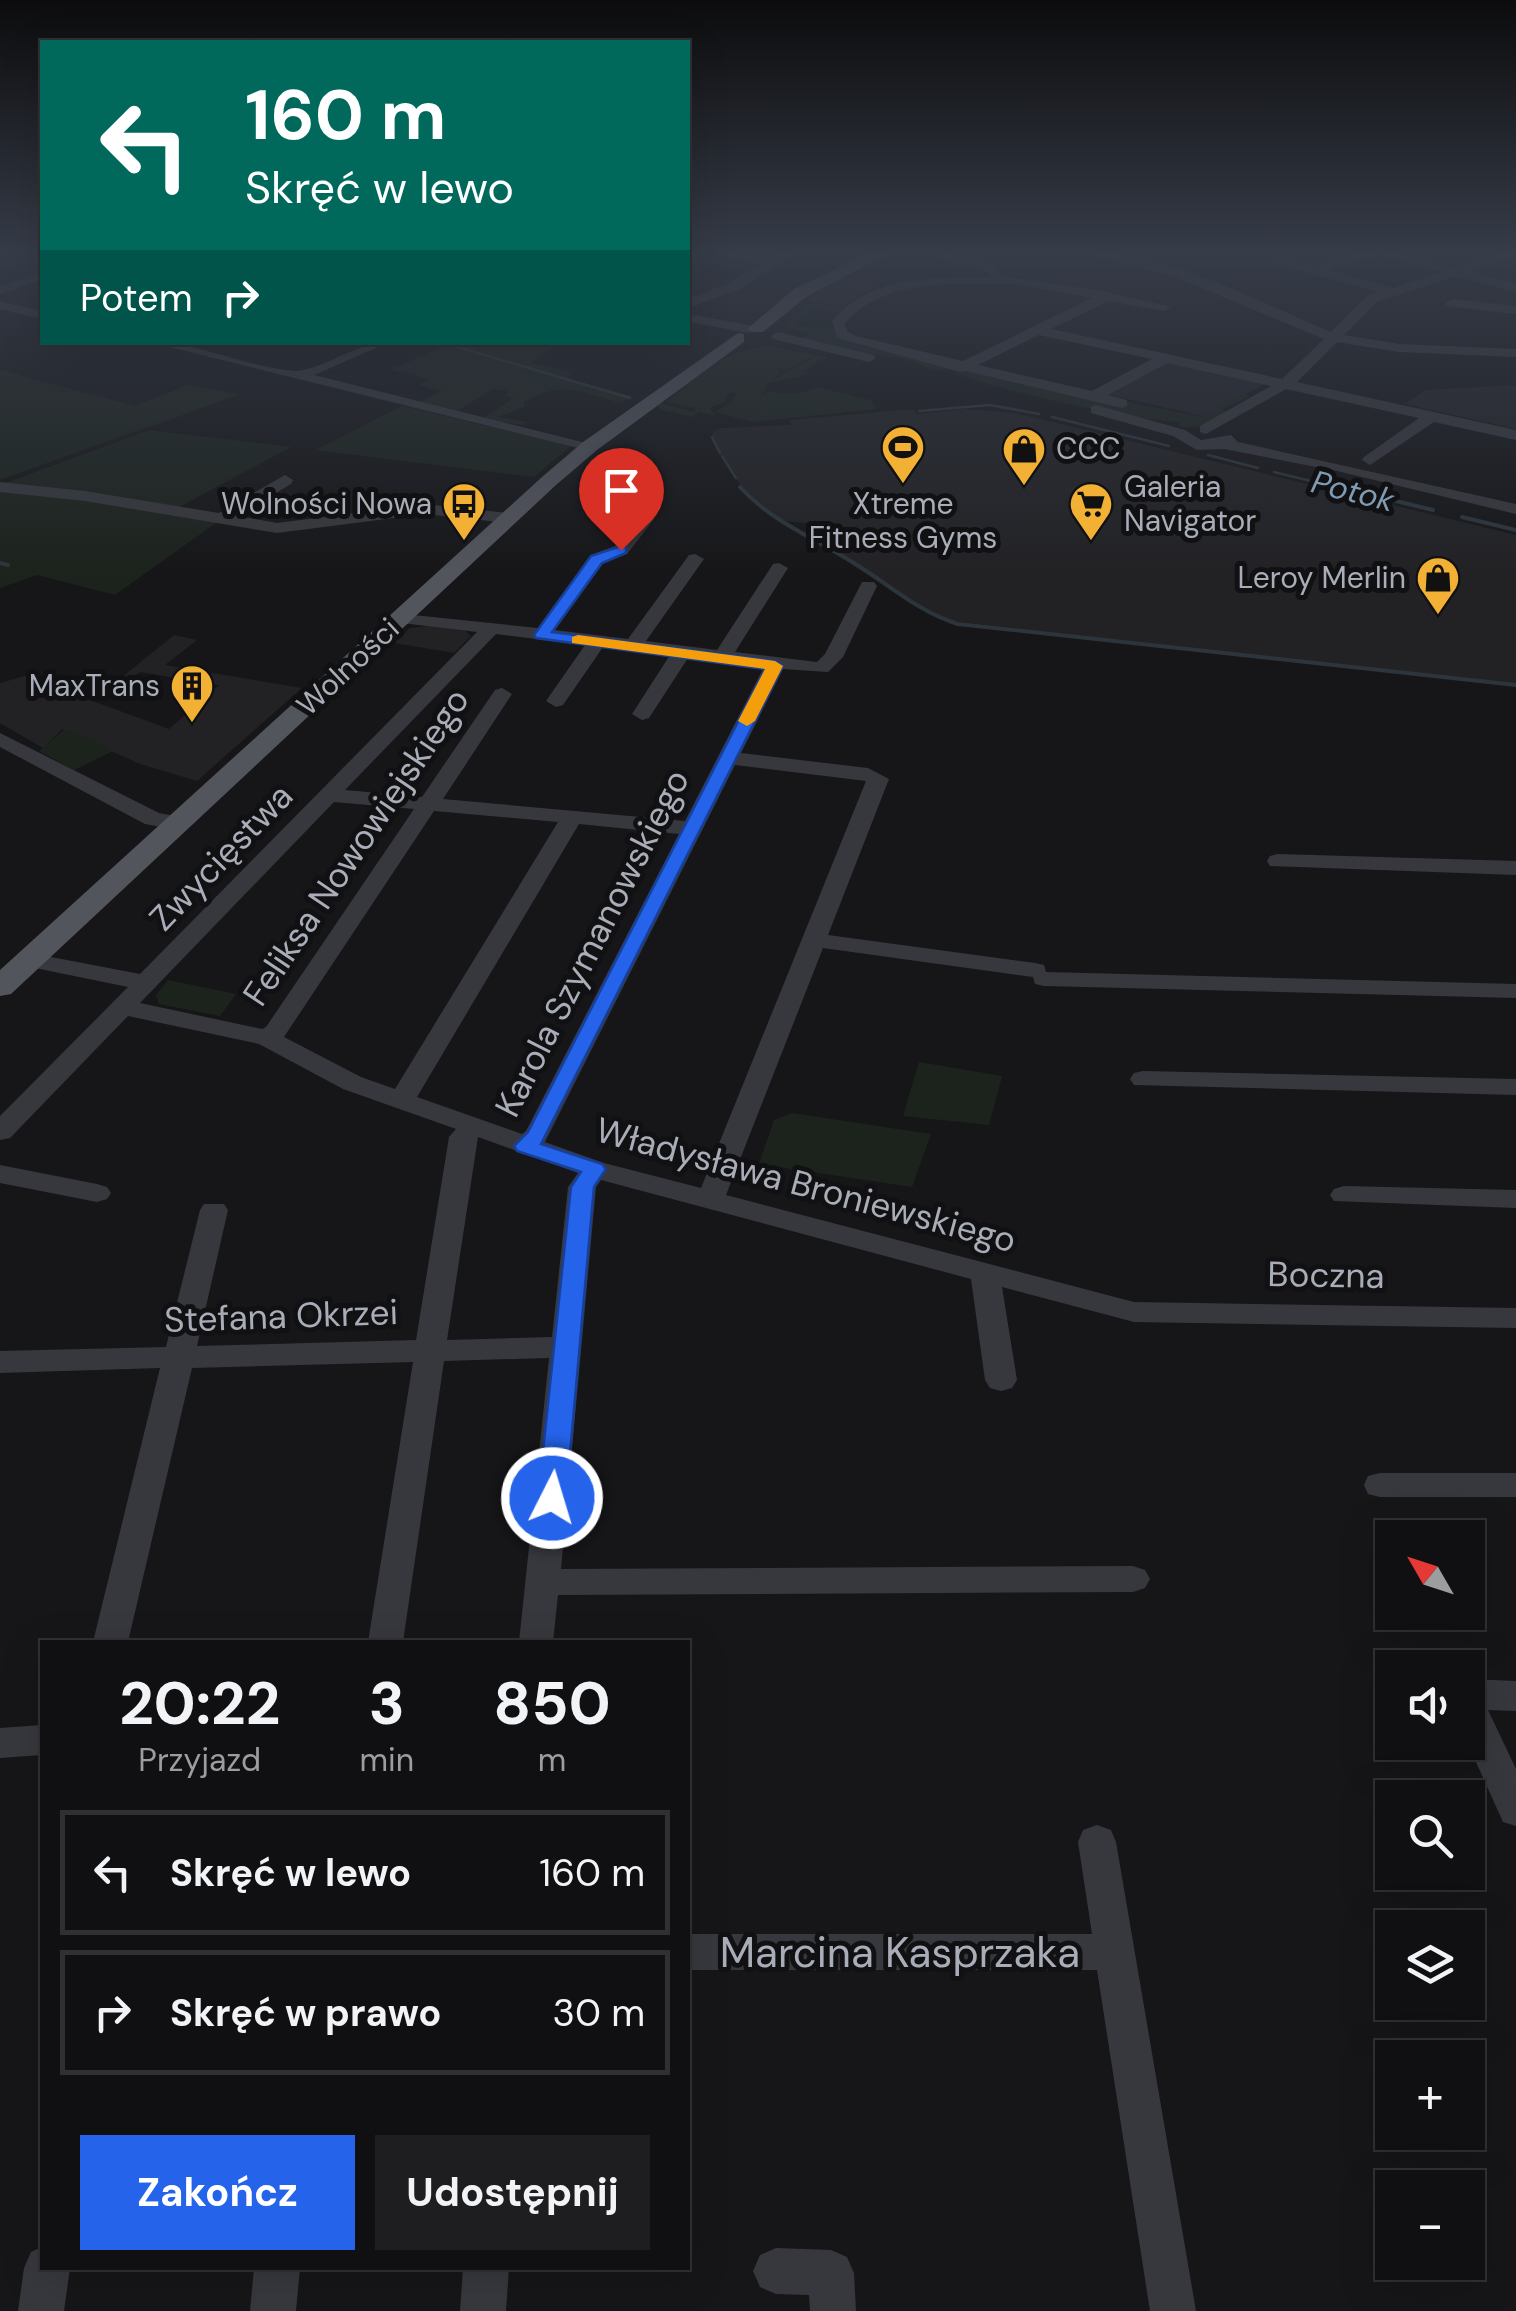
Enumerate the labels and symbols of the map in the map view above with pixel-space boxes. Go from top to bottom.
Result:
sports icon: Xtreme Fitness Gyms [880,424,926,485]
shop icon: CCC [1001,426,1047,487]
place label: CCC [1056,429,1121,468]
pin [579,448,664,551]
water label: Potok [1307,460,1399,522]
place label: Galeria Navigator [1124,467,1256,540]
bus stop icon: Wolności Nowa [441,481,487,542]
supermarket icon: Galeria Navigator [1068,481,1114,542]
place label: Wolności Nowa [221,484,432,523]
place label: Xtreme Fitness Gyms [809,484,997,557]
shop icon: Leroy Merlin [1415,555,1461,616]
place label: Leroy Merlin [1238,558,1406,597]
street label: Wolności [288,609,407,724]
building icon: MaxTrans [169,663,215,724]
place label: MaxTrans [29,666,160,705]
street label: Feliksa Nowowiejskiego [233,679,479,1015]
street label: Karola Szymanowskiego [484,762,700,1124]
street label: Zwycięstwa [139,774,303,940]
street label: Władysława Broniewskiego [591,1107,1021,1263]
street label: Boczna [1267,1251,1385,1299]
street label: Stefana Okrzei [163,1289,399,1343]
position arrow [500,1446,604,1550]
north arrow [1375,1520,1485,1630]
street label: Marcina Kasprzaka [720,1925,1080,1980]

